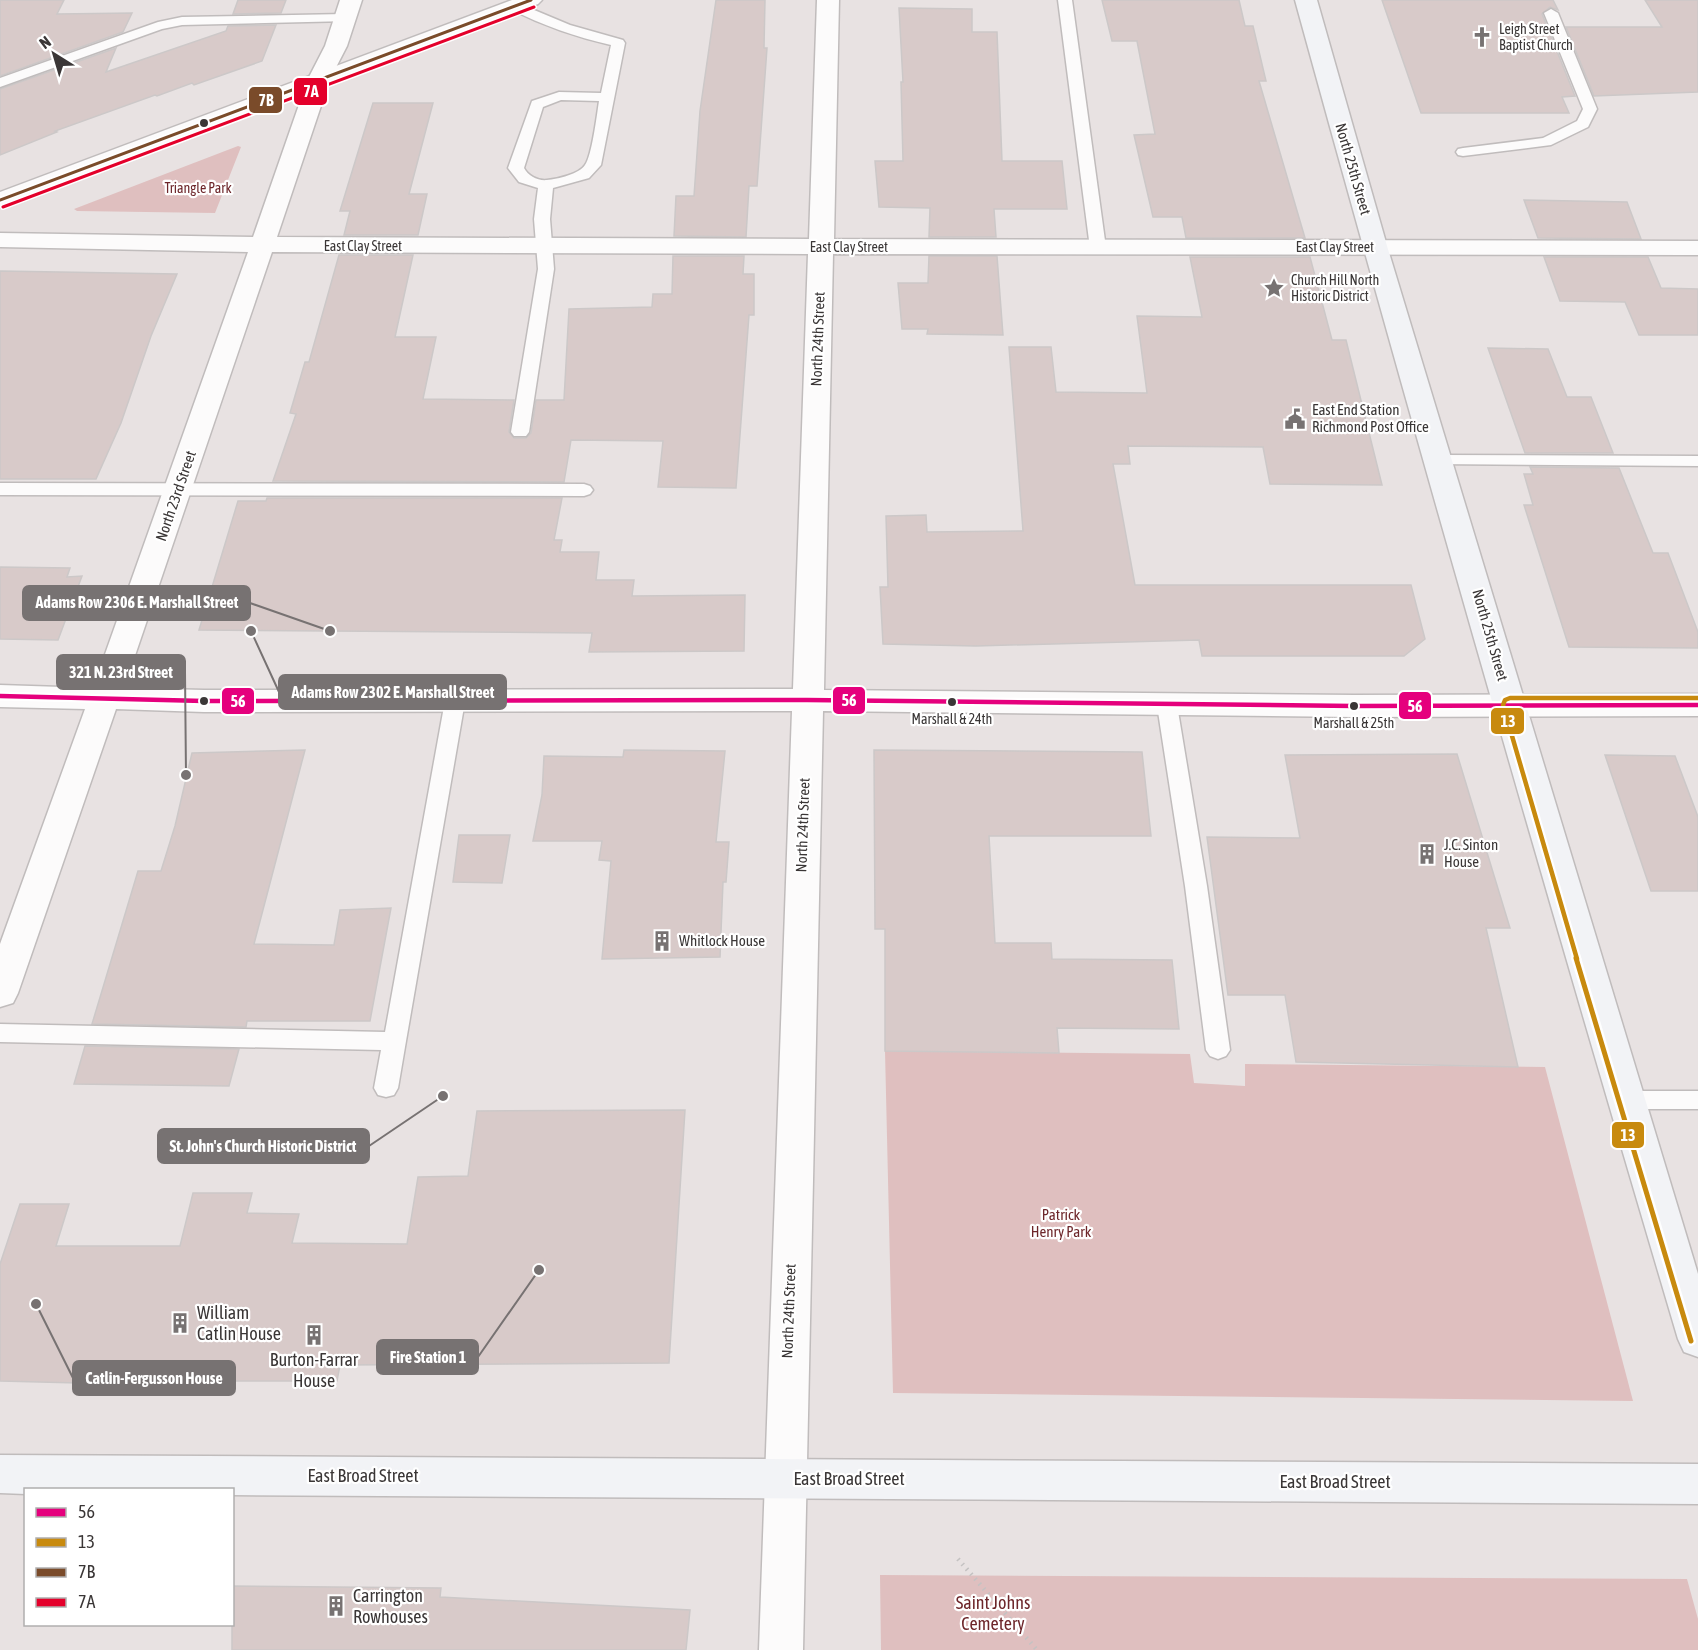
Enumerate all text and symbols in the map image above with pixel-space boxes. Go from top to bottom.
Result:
place label: Leigh Street Baptist Church [1499,21,1573,53]
north arrow [24,24,84,84]
church icon: Leigh Street Baptist Church [1470,25,1494,49]
text: N [36,32,54,52]
line badge: 7A [293,77,328,106]
text: 7A [303,82,319,100]
line badge: 7B [248,86,283,114]
text: 7B [258,91,274,109]
unlabelled marker [198,117,210,129]
street label: North 25th Street [1332,121,1375,217]
park label: Triangle Park [164,180,232,196]
street label: East Clay Street [324,238,402,254]
street label: East Clay Street [810,239,888,255]
street label: East Clay Street [1296,239,1374,255]
place label: Church Hill North Historic District [1291,272,1379,304]
place icon: Church Hill North Historic District [1262,276,1286,300]
street label: North 24th Street [807,291,828,387]
place label: East End Station Richmond Post Office [1312,401,1429,435]
public building icon: East End Station Richmond Post Office [1283,407,1307,431]
street label: North 23rd Street [152,448,199,543]
callout: Adams Row 2306 E. Marshall Street [23,586,250,620]
street label: North 25th Street [1469,587,1512,683]
text: Adams Row 2306 E. Marshall Street [35,593,239,611]
callout: 321 N. 23rd Street [57,655,185,689]
text: 321 N. 23rd Street [69,663,173,681]
callout: Adams Row 2302 E. Marshall Street [279,675,506,709]
text: Adams Row 2302 E. Marshall Street [291,683,495,701]
line badge: 56 [832,686,866,715]
line badge: 56 [221,687,255,715]
text: 56 [841,691,857,709]
line badge: 56 [1398,691,1432,720]
text: 56 [230,692,246,710]
unlabelled marker [198,695,210,707]
marker: Marshall & 24th [946,696,958,708]
text: 56 [1407,697,1423,715]
marker: Marshall & 25th [1348,700,1360,712]
line badge: 13 [1490,707,1525,735]
place label: Marshall & 24th [912,711,992,727]
text: 13 [1500,712,1516,730]
place label: Marshall & 25th [1314,715,1394,731]
street label: North 24th Street [792,777,813,873]
place label: J.C. Sinton House [1444,836,1498,870]
building icon: J.C. Sinton House [1415,842,1439,866]
building icon: Whitlock House [650,929,674,953]
place label: Whitlock House [679,932,765,949]
line badge: 13 [1611,1121,1645,1149]
text: 13 [1620,1126,1636,1144]
callout: St. John's Church Historic District [158,1129,369,1163]
text: St. John's Church Historic District [170,1137,357,1155]
park label: Patrick Henry Park [1031,1206,1092,1240]
street label: North 24th Street [778,1263,799,1359]
place label: William Catlin House [197,1302,281,1344]
building icon: William Catlin House [168,1311,192,1335]
building icon: Burton-Farrar House [302,1323,326,1347]
callout: Fire Station 1 [377,1340,478,1374]
text: Fire Station 1 [390,1348,467,1366]
place label: Burton-Farrar House [270,1349,359,1391]
callout: Catlin-Fergusson House [73,1361,235,1395]
text: Catlin-Fergusson House [85,1369,223,1387]
street label: East Broad Street [307,1465,419,1486]
street label: East Broad Street [793,1468,905,1489]
street label: East Broad Street [1279,1471,1391,1492]
legend [24,1488,234,1626]
text: 56 [78,1501,95,1522]
text: 13 [78,1531,95,1552]
text: 7B [78,1561,95,1582]
place label: Carrington Rowhouses [353,1585,428,1627]
text: 7A [78,1591,95,1612]
park label: Saint Johns Cemetery [956,1592,1030,1634]
building icon: Carrington Rowhouses [324,1594,348,1618]

